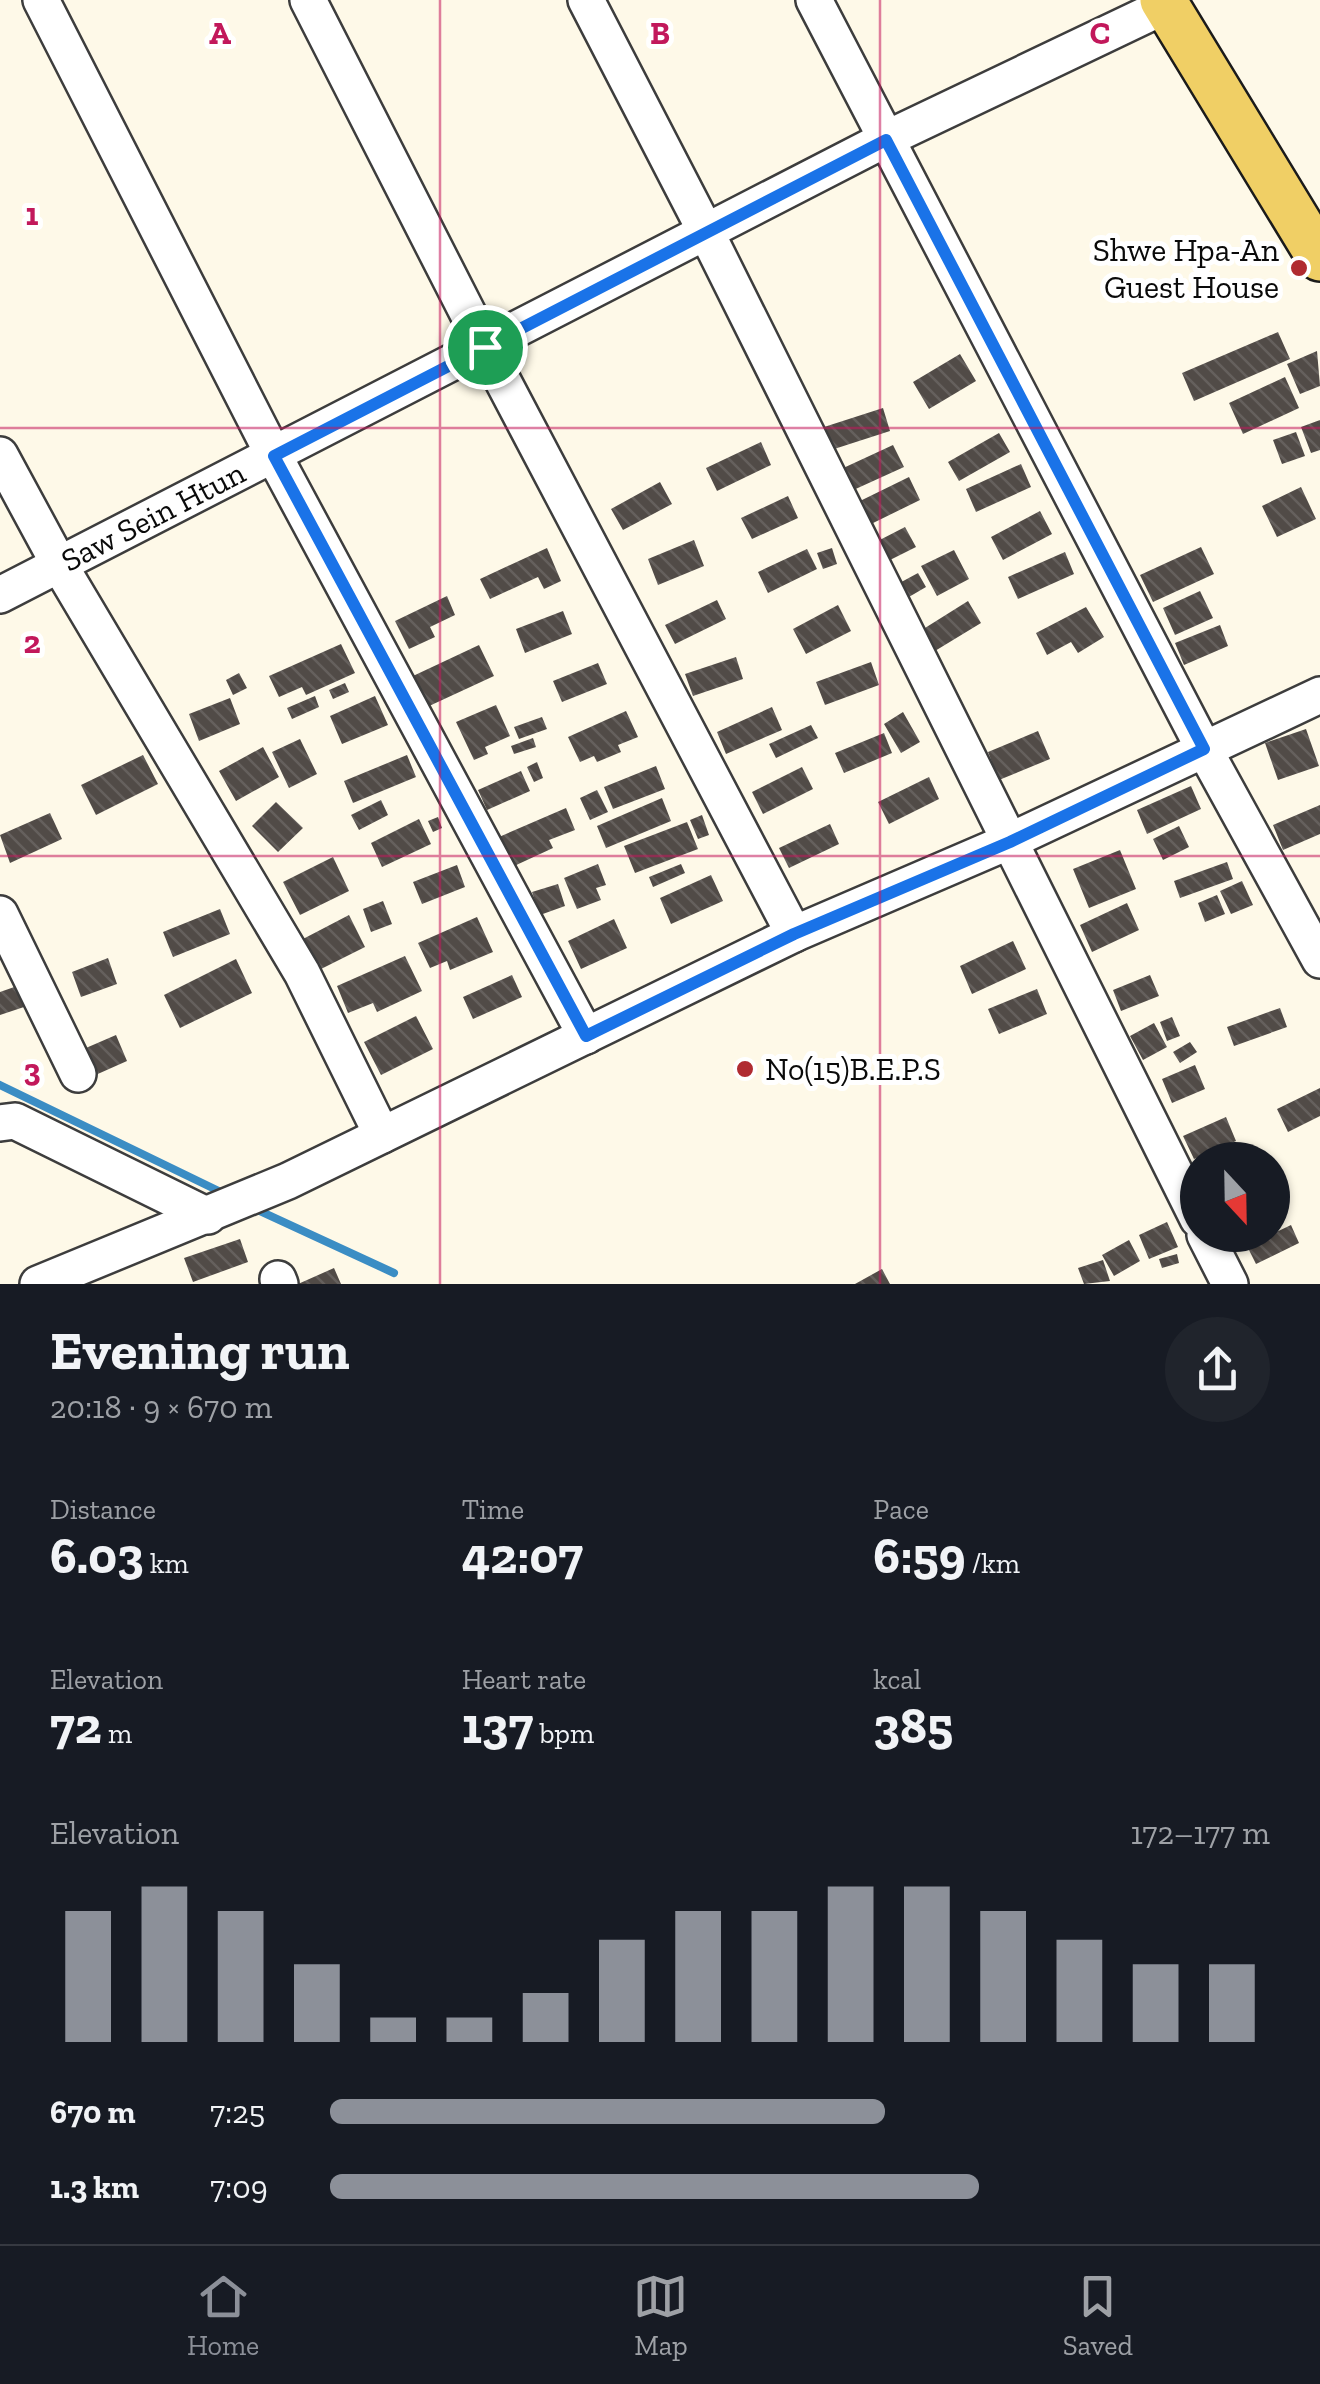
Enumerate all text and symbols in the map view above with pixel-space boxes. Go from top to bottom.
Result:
text: A [209,14,231,52]
text: B [650,14,670,52]
text: C [1090,14,1110,52]
text: 1 [26,195,39,233]
place label: Shwe Hpa-An Guest House [1093,231,1280,306]
marker: Shwe Hpa-An Guest House [1288,257,1310,279]
pin [443,305,528,390]
icon: arrive [458,320,513,375]
street label: Saw Sein Htun [55,453,252,579]
text: 2 [23,623,41,661]
place label: No(15)B.E.P.S [765,1050,941,1088]
text: 3 [23,1051,41,1089]
marker: No(15)B.E.P.S [734,1058,756,1080]
north arrow [1180,1142,1290,1252]
map controls [1180,1142,1290,1252]
text: Evening run [50,1317,350,1383]
button: share [1165,1317,1270,1422]
text: 20:18 · 9 × 670 m [50,1388,272,1426]
text: Distance [50,1493,156,1526]
text: Time [462,1493,524,1526]
text: Pace [873,1493,929,1526]
text: 6.03 [50,1526,144,1586]
text: 42:07 [462,1526,583,1586]
text: 6:59 [873,1526,965,1586]
text: km [144,1547,189,1580]
text: /km [965,1547,1020,1580]
text: Elevation [50,1663,163,1696]
text: Heart rate [462,1663,586,1696]
text: kcal [873,1663,921,1696]
text: 72 [50,1696,102,1756]
text: 137 [462,1696,533,1756]
text: 385 [873,1696,953,1756]
text: m [102,1717,132,1750]
text: bpm [533,1717,594,1750]
text: Elevation [50,1814,179,1852]
text: 172–177 m [1131,1814,1270,1852]
text: 670 m [50,2093,135,2131]
text: 7:25 [210,2093,265,2131]
text: 1.3 km [50,2168,139,2206]
text: 7:09 [210,2168,268,2206]
tab: Home [187,2269,259,2362]
tab: Map [633,2269,688,2362]
tab: Saved [1063,2269,1133,2362]

